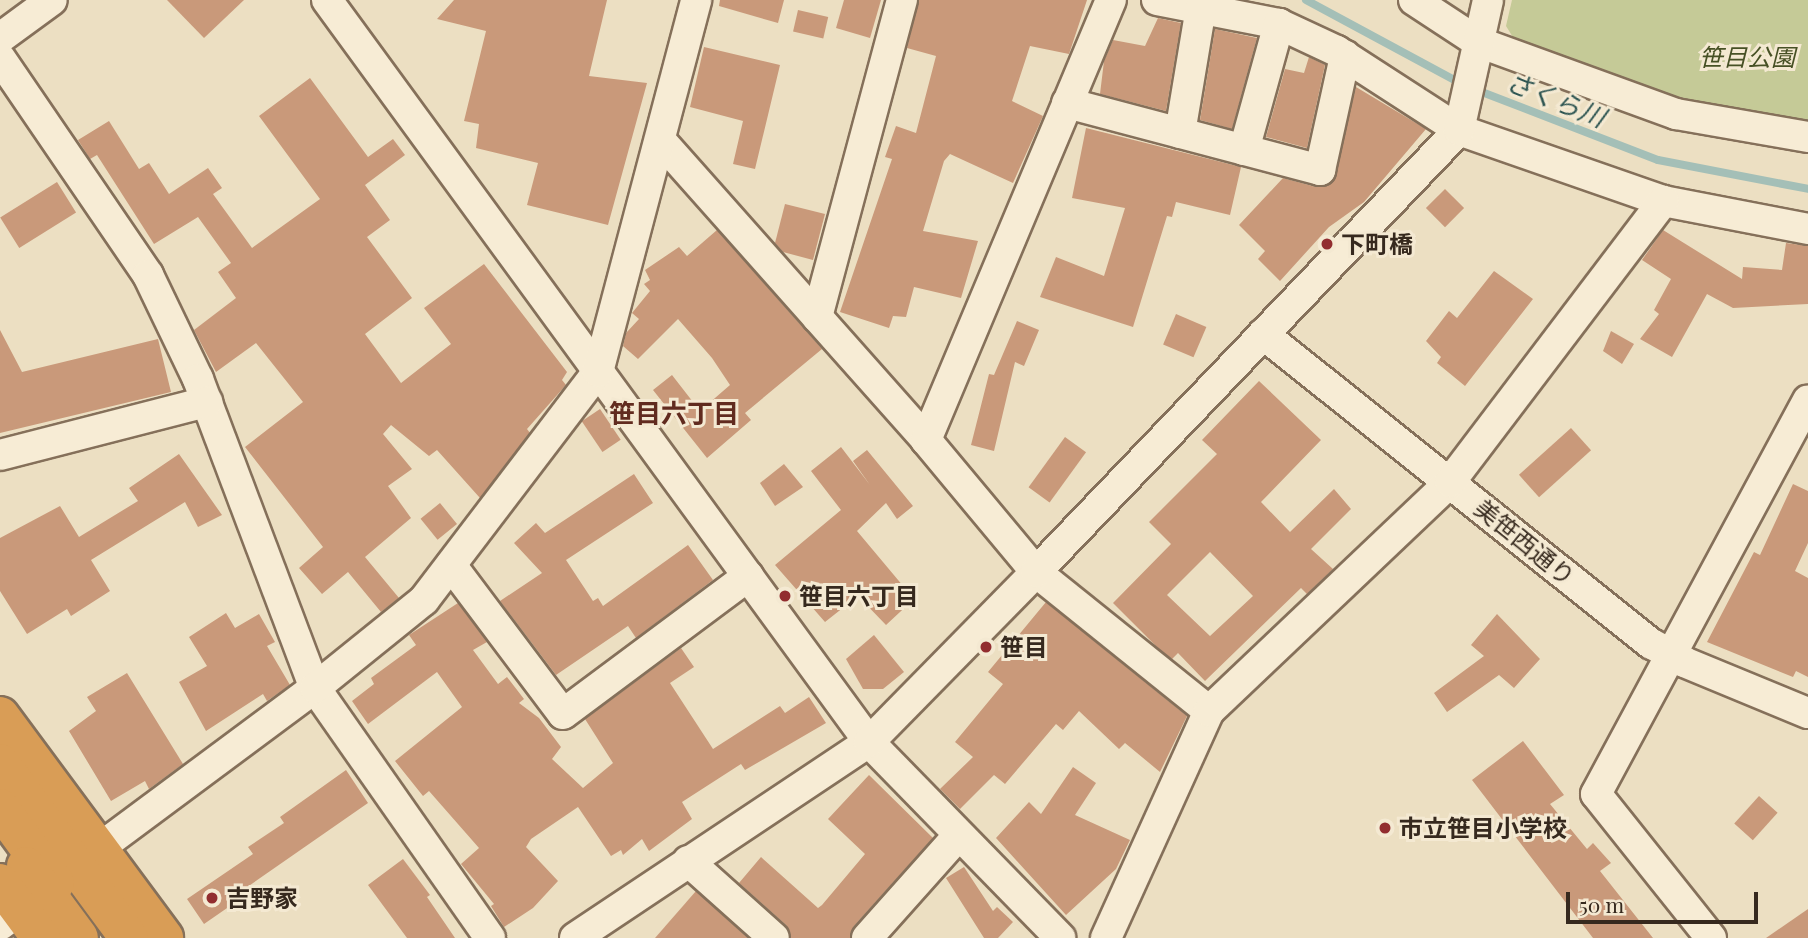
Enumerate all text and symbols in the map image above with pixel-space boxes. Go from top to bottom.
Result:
park label: 笹目公園 [1699,43,1795,71]
water label: さくら川 [1502,65,1610,133]
place label: 下町橋 [1341,230,1413,258]
marker: 下町橋 [1319,236,1335,252]
district label: 笹目六丁目 [609,397,739,429]
street label: 美笹西通り [1469,493,1581,591]
place label: 笹目六丁目 [799,582,919,610]
marker: 笹目六丁目 [777,588,793,604]
place label: 笹目 [1000,633,1048,661]
marker: 笹目 [978,639,994,655]
place label: 市立笹目小学校 [1399,814,1567,842]
marker: 市立笹目小学校 [1377,820,1393,836]
scale bar [1570,878,1762,922]
place label: 吉野家 [226,884,298,912]
marker: 吉野家 [204,890,220,906]
text: 50 m [1579,890,1624,918]

